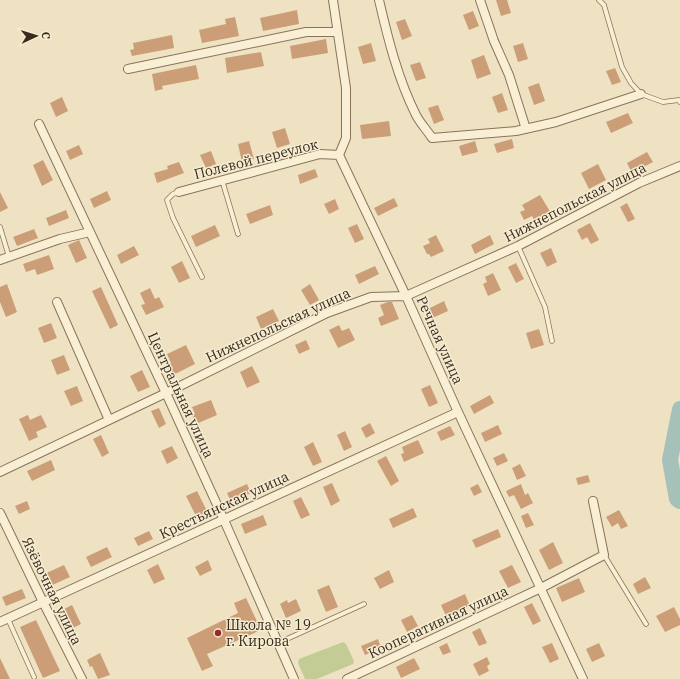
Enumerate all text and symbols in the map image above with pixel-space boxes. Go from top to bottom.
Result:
north arrow [16,16,56,56]
text: С [39,31,53,39]
street label: Полевой переулок [192,135,320,183]
street label: Нижнепольская улица [501,158,649,246]
street label: Нижнепольская улица [203,283,353,366]
street label: Речная улица [413,293,468,387]
street label: Центральная улица [144,329,218,461]
street label: Крестьянская улица [156,467,292,543]
street label: Язёвочная улица [18,534,86,648]
street label: Кооперативная улица [365,582,511,662]
place label: Школа № 19 г. Кирова [226,616,311,650]
marker: Школа № 19 г. Кирова [213,628,223,638]

